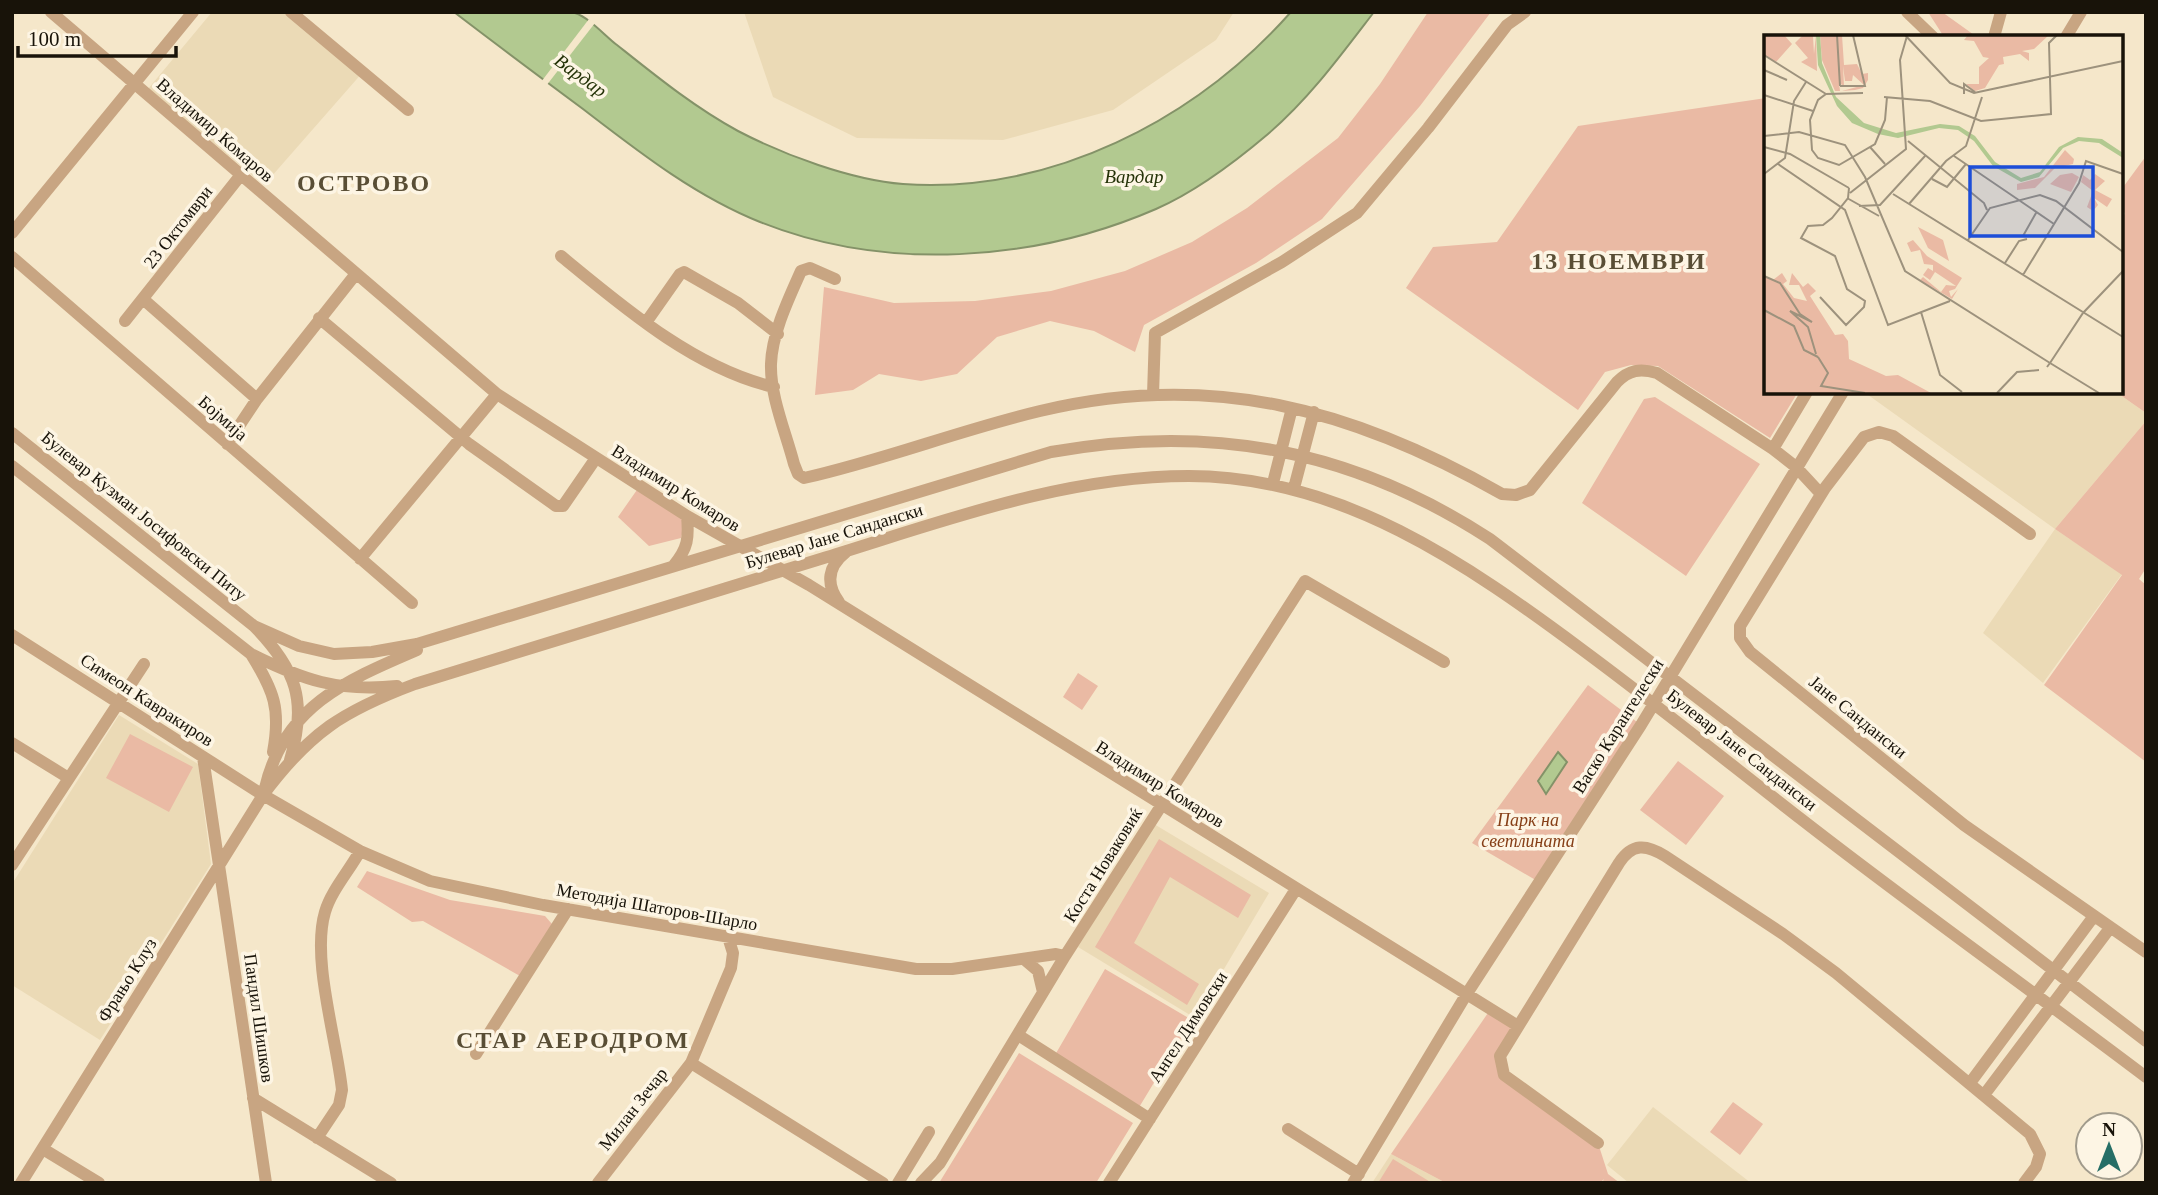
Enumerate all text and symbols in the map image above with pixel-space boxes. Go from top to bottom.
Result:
scale bar [18,14,175,58]
text: 100 m [28,27,81,51]
inset map [1764,35,2123,394]
water label: Вардар [551,50,611,101]
street label: Владимир Комаров [153,74,277,186]
water label: Вардар [1105,166,1163,187]
district label: ОСТРОВО [297,170,431,196]
street label: 23 Октомври [140,182,217,272]
district label: 13 НОЕМВРИ [1531,248,1707,274]
street label: Бојмија [194,391,252,445]
street label: Булевар Кузман Јосифовски Питу [37,427,251,605]
street label: Владимир Комаров [608,440,744,536]
street label: Булевар Јане Сандански [743,499,926,573]
street label: Симеон Кавракиров [77,650,217,750]
street label: Васко Карангелески [1569,655,1668,797]
street label: Јане Сандански [1805,671,1911,763]
street label: Булевар Јане Сандански [1663,685,1821,815]
street label: Владимир Комаров [1092,736,1228,832]
street label: Коста Новаковиќ [1060,804,1146,926]
park label: Парк на светлината [1481,810,1575,851]
street label: Методија Шаторов-Шарло [555,879,759,935]
street label: Фрањо Клуз [93,934,161,1026]
street label: Пандил Шишков [240,952,278,1084]
street label: Ангел Димовски [1145,967,1232,1086]
district label: СТАР АЕРОДРОМ [456,1027,690,1053]
street label: Милан Зечар [595,1064,671,1154]
north arrow [2074,1111,2144,1181]
text: N [2102,1119,2116,1140]

